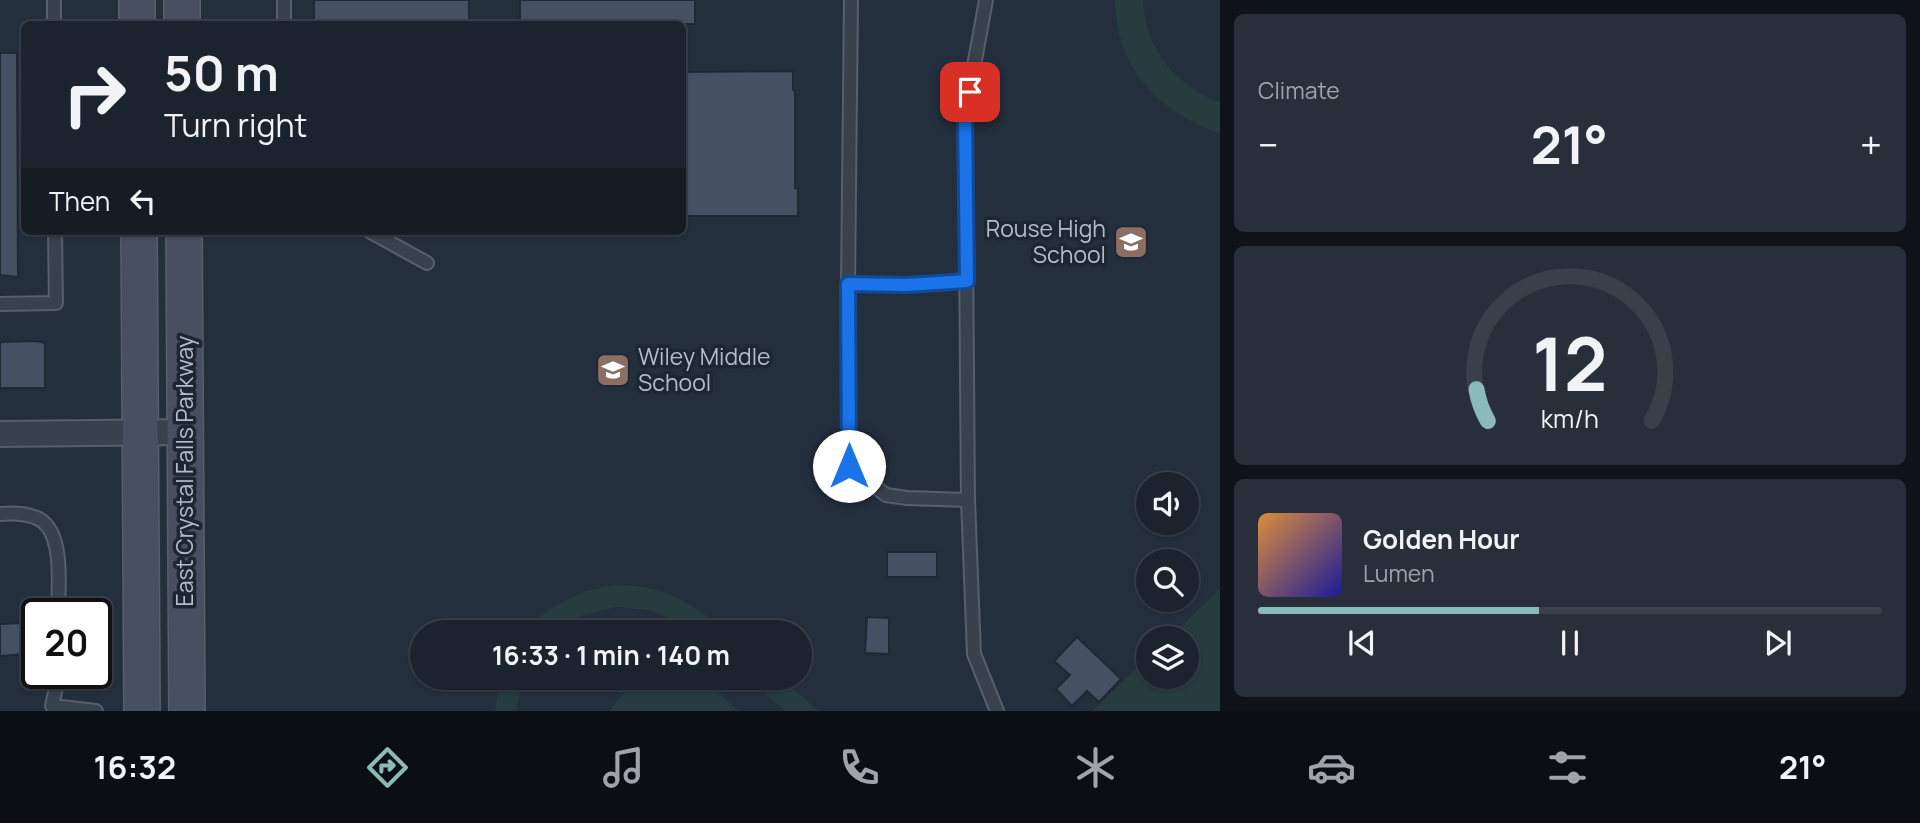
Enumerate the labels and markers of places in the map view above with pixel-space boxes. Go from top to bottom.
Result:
pin [940,62,1000,122]
place label: Rouse High School [986,212,1106,270]
school or university icon: Rouse High School [1112,223,1150,261]
place label: Wiley Middle School [638,340,771,398]
school or university icon: Wiley Middle School [594,351,632,389]

